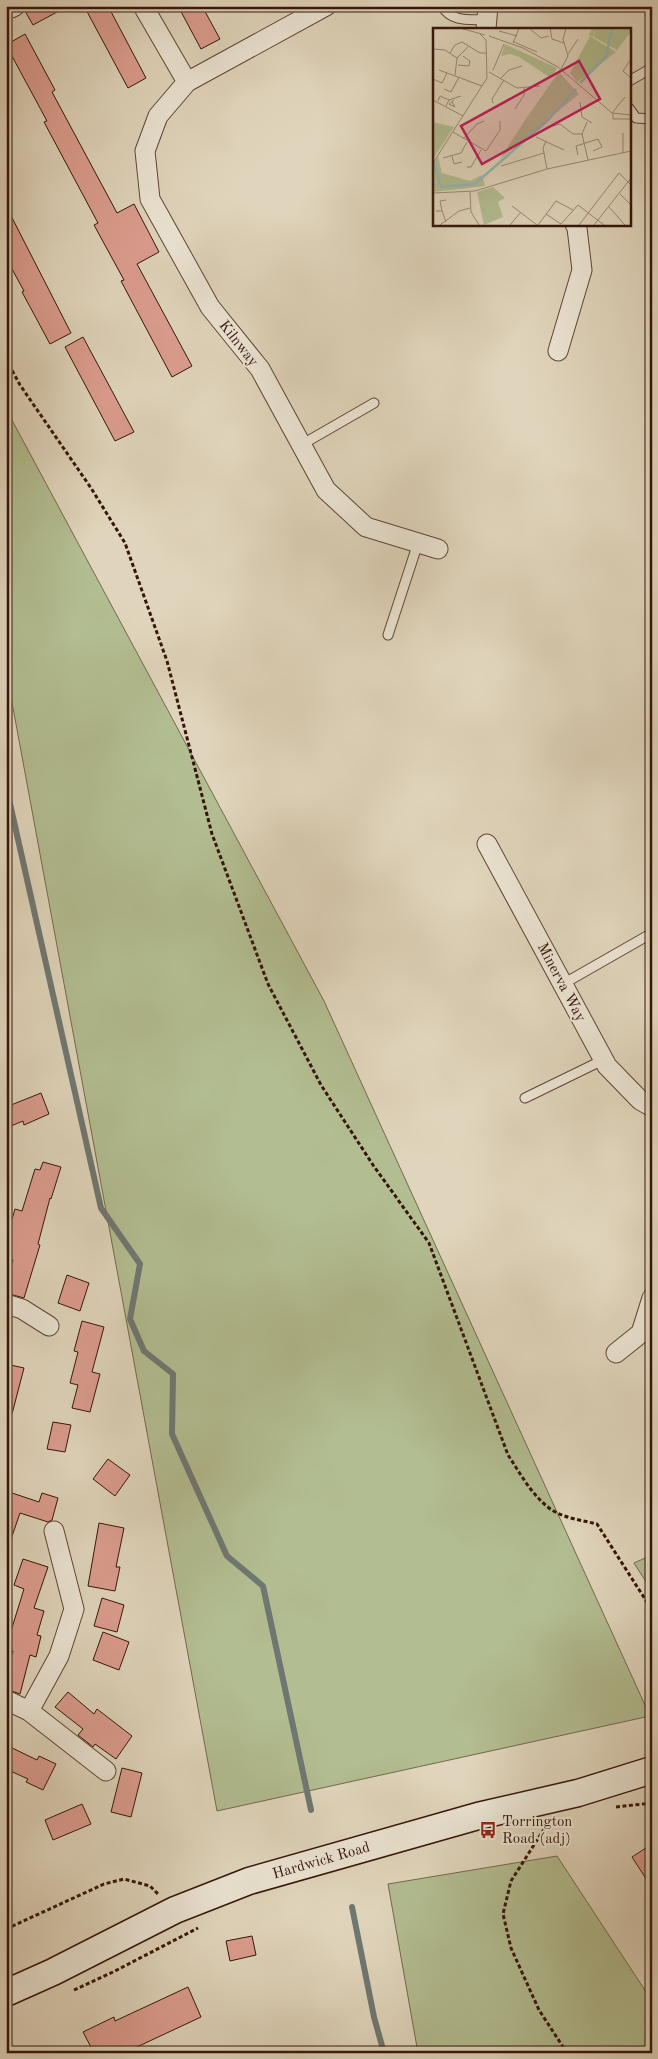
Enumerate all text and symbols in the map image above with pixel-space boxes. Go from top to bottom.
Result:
inset map [433,28,630,225]
street label: Kilnway [215,318,260,370]
street label: Minerva Way [534,941,588,1025]
place label: Torrington Road (adj) [502,1815,572,1847]
bus stop icon: Torrington Road (adj) [478,1820,498,1840]
street label: Hardwick Road [271,1840,372,1883]

